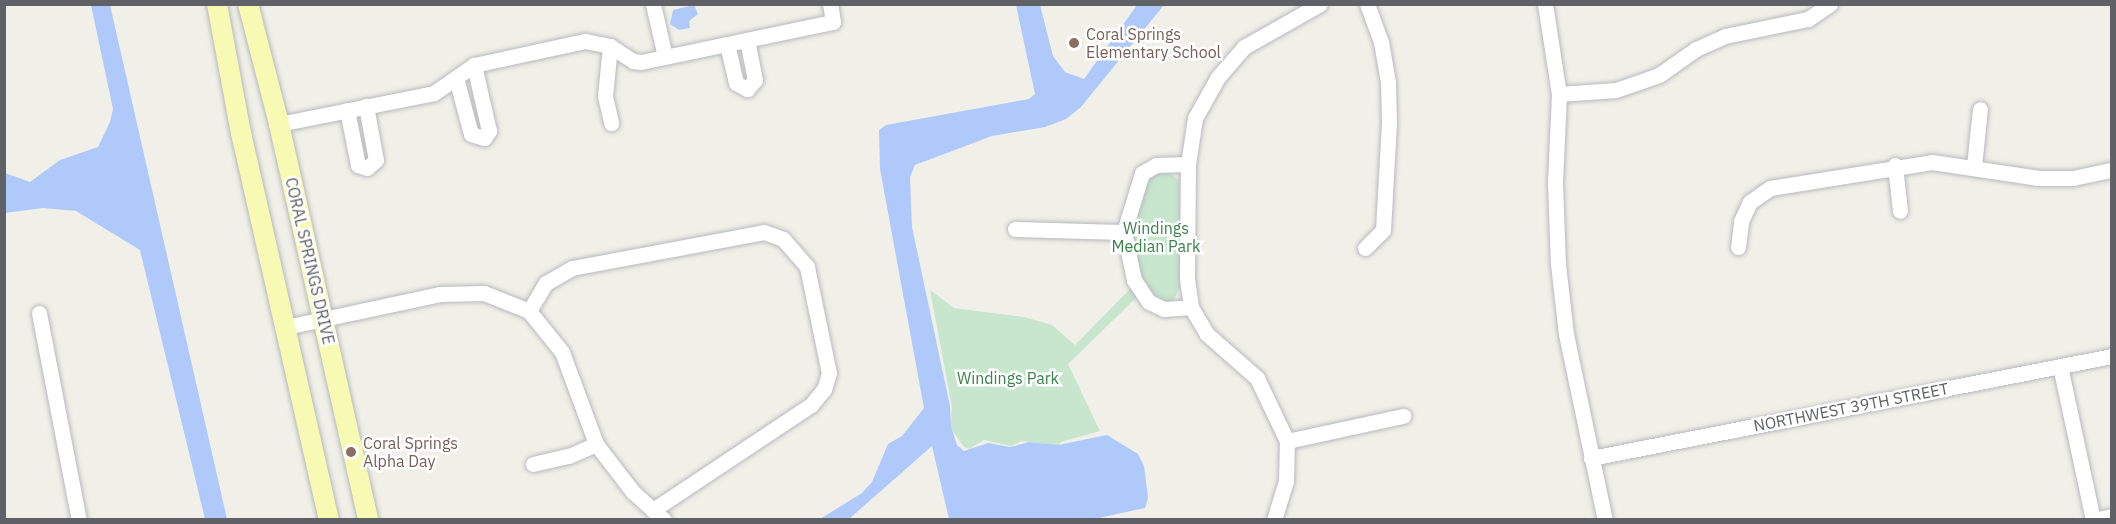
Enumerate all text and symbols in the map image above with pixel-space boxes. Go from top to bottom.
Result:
place label: Coral Springs Elementary School [1086,24,1221,62]
marker: Coral Springs Elementary School [1067,36,1081,50]
street label: CORAL SPRINGS DRIVE [281,176,339,346]
park label: Windings Median Park [1112,218,1200,256]
park label: Windings Park [957,368,1059,388]
street label: NORTHWEST 39TH STREET [1752,379,1950,435]
place label: Coral Springs Alpha Day [363,433,458,471]
marker: Coral Springs Alpha Day [344,445,358,459]

